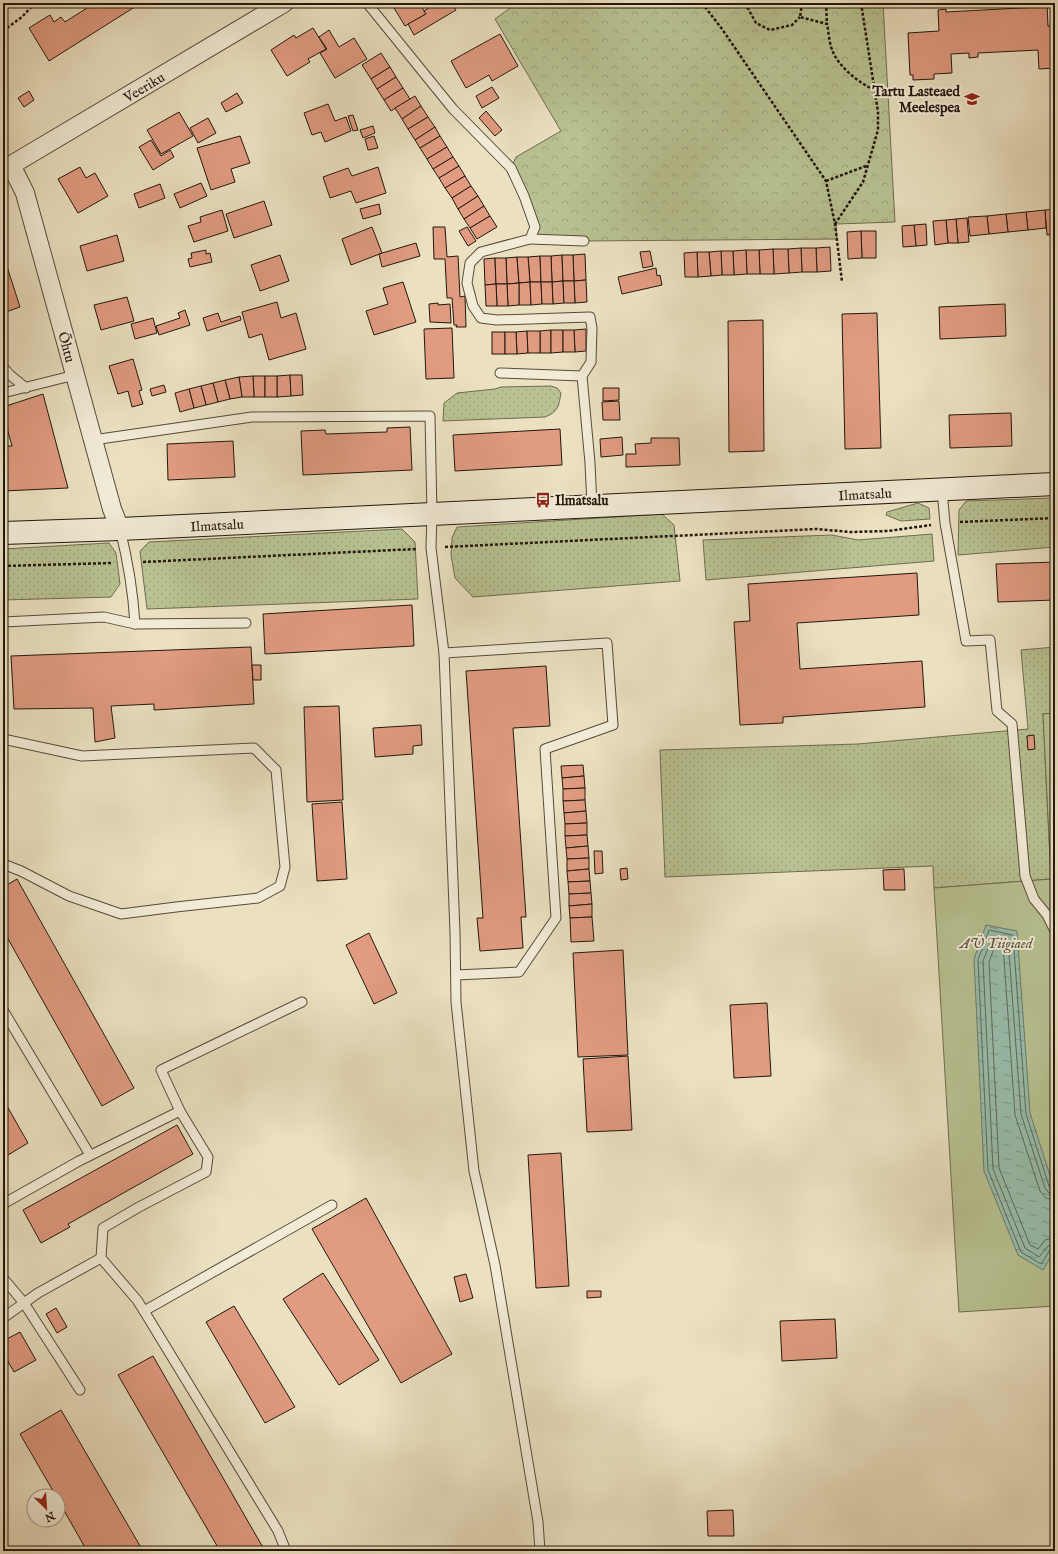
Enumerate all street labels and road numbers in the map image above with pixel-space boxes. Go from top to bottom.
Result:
street label: Veeriku [120,69,168,108]
street label: Õhtu [53,330,80,365]
street label: Ilmatsalu [838,485,892,505]
street label: Ilmatsalu [190,516,244,536]

